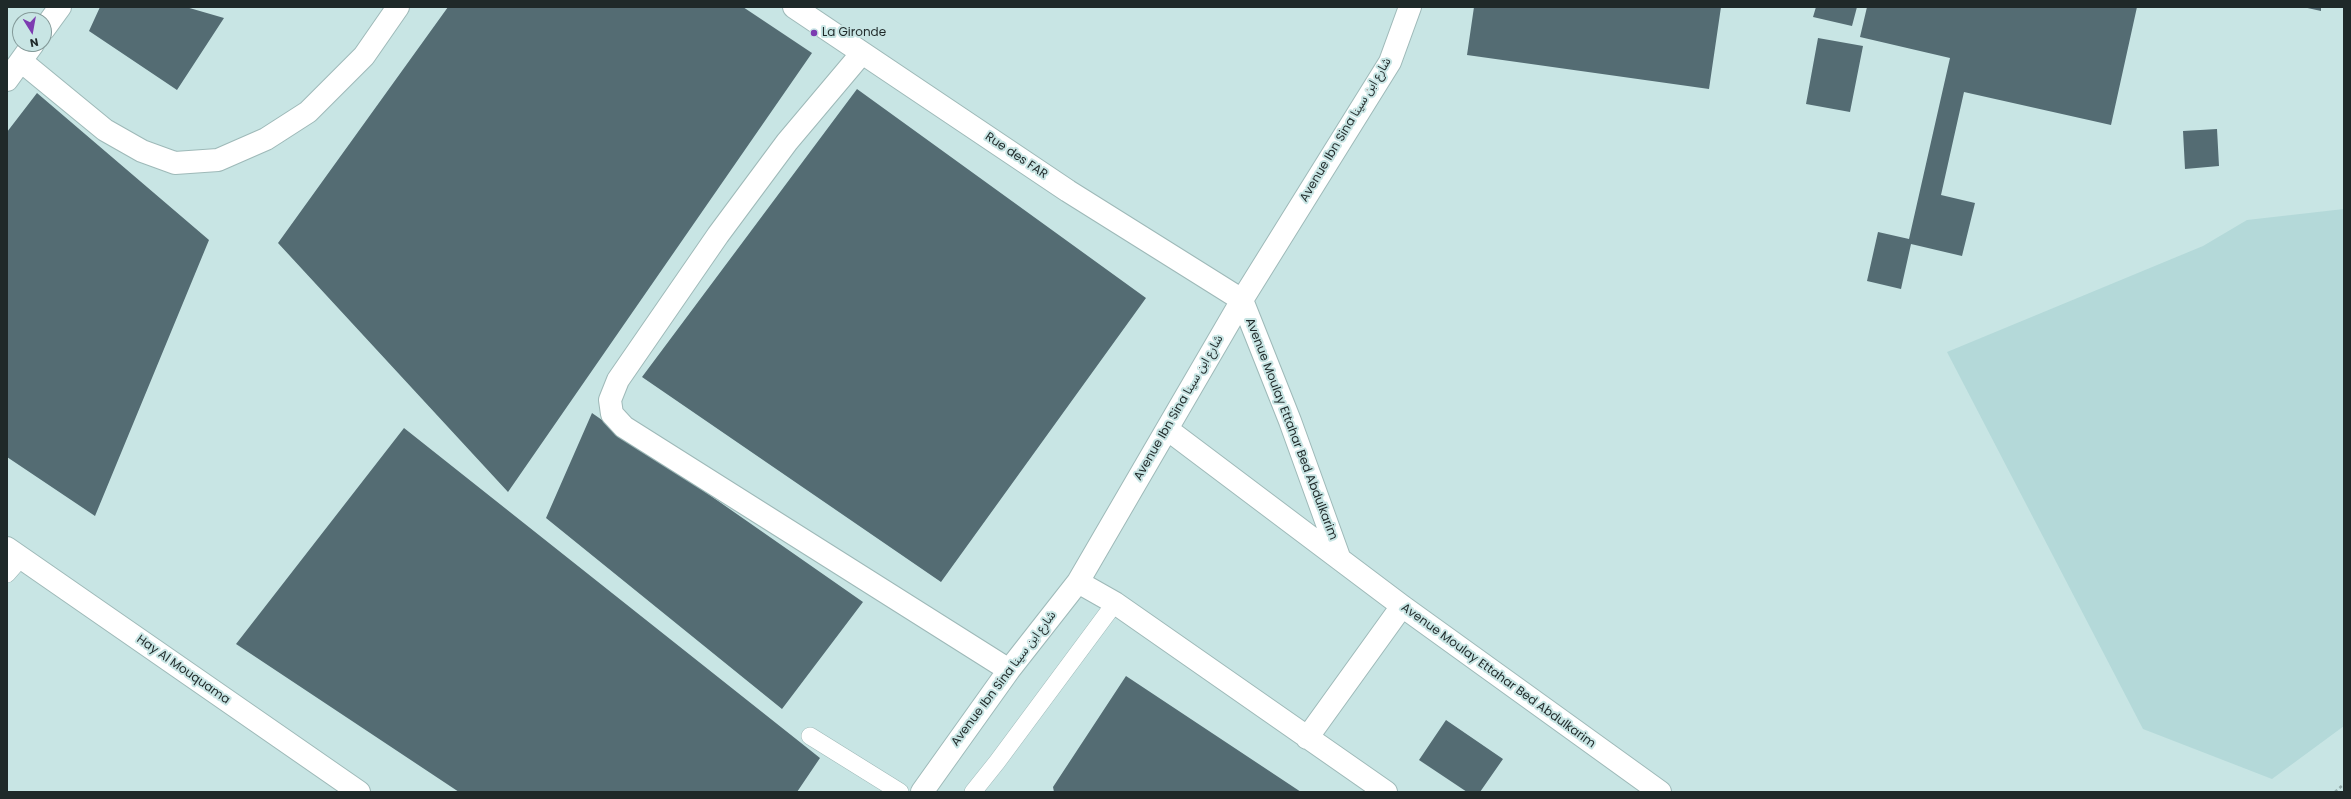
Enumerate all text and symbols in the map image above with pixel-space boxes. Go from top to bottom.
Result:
north arrow [12,12,52,52]
place label: La Gironde [822,26,886,40]
marker: La Gironde [809,28,819,38]
text: N [29,34,40,51]
street label: Avenue Ibn Sina شارع ابن سينا [1297,55,1395,205]
street label: Rue des FAR [982,130,1050,182]
street label: Avenue Moulay Ettahar Bed Abdulkarim [1242,316,1340,542]
street label: Avenue Ibn Sina شارع ابن سينا [1131,333,1227,483]
street label: Avenue Moulay Ettahar Bed Abdulkarim [1398,601,1598,751]
street label: Avenue Ibn Sina شارع ابن سينا [948,609,1060,749]
street label: Hay Al Mouquama [134,632,232,708]

